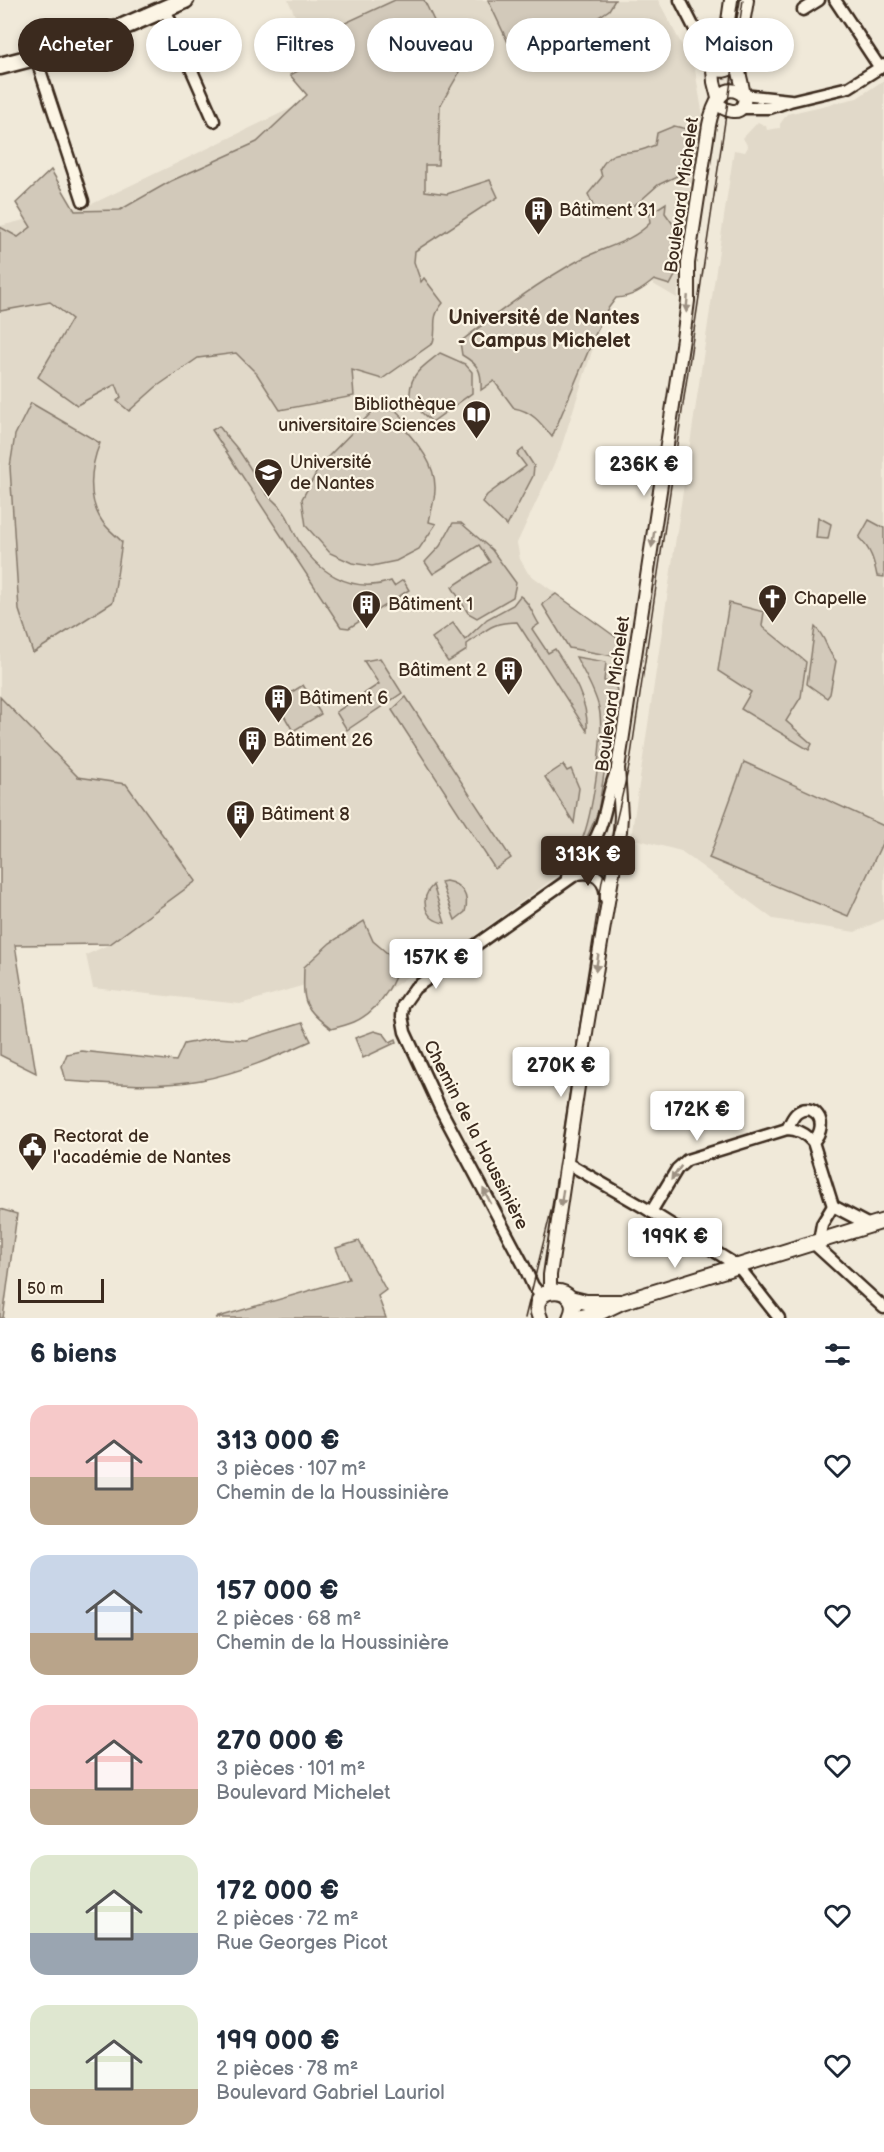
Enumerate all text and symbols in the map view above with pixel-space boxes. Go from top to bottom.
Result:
chip: Acheter [18,18,134,72]
chip: Louer [146,18,242,72]
chip: Filtres [254,18,355,72]
chip: Nouveau [367,18,494,72]
chip: Appartement [506,18,671,72]
chip: Maison [683,18,794,72]
street label: Boulevard Michelet [661,115,703,274]
building icon: Bâtiment 31 [522,194,554,236]
place label: Bâtiment 31 [559,200,655,221]
one-way arrow [682,295,692,314]
district label: Université de Nantes - Campus Michelet [448,306,640,353]
place label: Bibliothèque universitaire Sciences [278,394,456,436]
library icon: Bibliothèque universitaire Sciences [461,398,493,440]
pin: 236K € [595,446,693,497]
place label: Université de Nantes [290,452,374,494]
text: 236K € [609,453,679,477]
school or university icon: Université de Nantes [253,456,285,498]
one-way arrow [648,530,657,549]
church icon: Chapelle [757,582,789,624]
building icon: Bâtiment 1 [351,588,383,630]
place label: Chapelle [794,588,867,609]
place label: Bâtiment 1 [388,594,473,615]
street label: Boulevard Michelet [592,614,634,773]
building icon: Bâtiment 2 [492,654,524,696]
place label: Bâtiment 2 [398,660,487,681]
building icon: Bâtiment 6 [262,682,294,724]
place label: Bâtiment 6 [299,688,388,709]
building icon: Bâtiment 26 [236,724,268,766]
place label: Bâtiment 26 [273,730,373,751]
building icon: Bâtiment 8 [224,798,256,840]
place label: Bâtiment 8 [261,804,350,825]
pin: 313K € [539,836,637,887]
text: 313K € [555,843,621,867]
pin: 157K € [387,939,485,990]
text: 157K € [403,946,469,970]
one-way arrow [592,954,601,973]
street label: Chemin de la Houssinière [419,1037,533,1233]
pin: 270K € [512,1047,610,1098]
text: 270K € [526,1054,596,1078]
pin: 172K € [648,1091,746,1142]
text: 172K € [664,1098,730,1122]
place label: Rectorat de l'académie de Nantes [53,1126,231,1168]
public building icon: Rectorat de l'académie de Nantes [16,1130,48,1172]
one-way arrow [670,1164,682,1180]
one-way arrow [482,1187,492,1204]
one-way arrow [558,1188,567,1207]
pin: 199K € [626,1218,724,1269]
text: 199K € [642,1225,708,1249]
scale bar [18,1276,104,1304]
text: 50 m [27,1280,63,1299]
icon: filters [821,1338,854,1371]
text: 6 biens [30,1339,117,1370]
text: 313 000 € [216,1426,340,1457]
icon: home [78,1429,150,1501]
icon: heart [821,1449,854,1482]
text: 3 pièces · 107 m² [216,1457,366,1481]
text: Chemin de la Houssinière [216,1481,449,1505]
text: 157 000 € [216,1576,339,1607]
icon: home [78,1579,150,1651]
icon: heart [821,1599,854,1632]
text: 2 pièces · 68 m² [216,1607,361,1631]
text: Chemin de la Houssinière [216,1631,449,1655]
text: 270 000 € [216,1726,344,1757]
icon: home [78,1729,150,1801]
icon: heart [821,1749,854,1782]
text: 3 pièces · 101 m² [216,1757,365,1781]
text: Boulevard Michelet [216,1781,390,1805]
text: 172 000 € [216,1876,339,1907]
icon: home [78,1879,150,1951]
icon: heart [821,1899,854,1932]
text: 2 pièces · 72 m² [216,1907,359,1931]
text: Rue Georges Picot [216,1931,388,1955]
text: 199 000 € [216,2026,340,2057]
icon: home [78,2029,150,2101]
icon: heart [821,2049,854,2082]
text: 2 pièces · 78 m² [216,2057,359,2081]
text: Boulevard Gabriel Lauriol [216,2081,445,2105]

